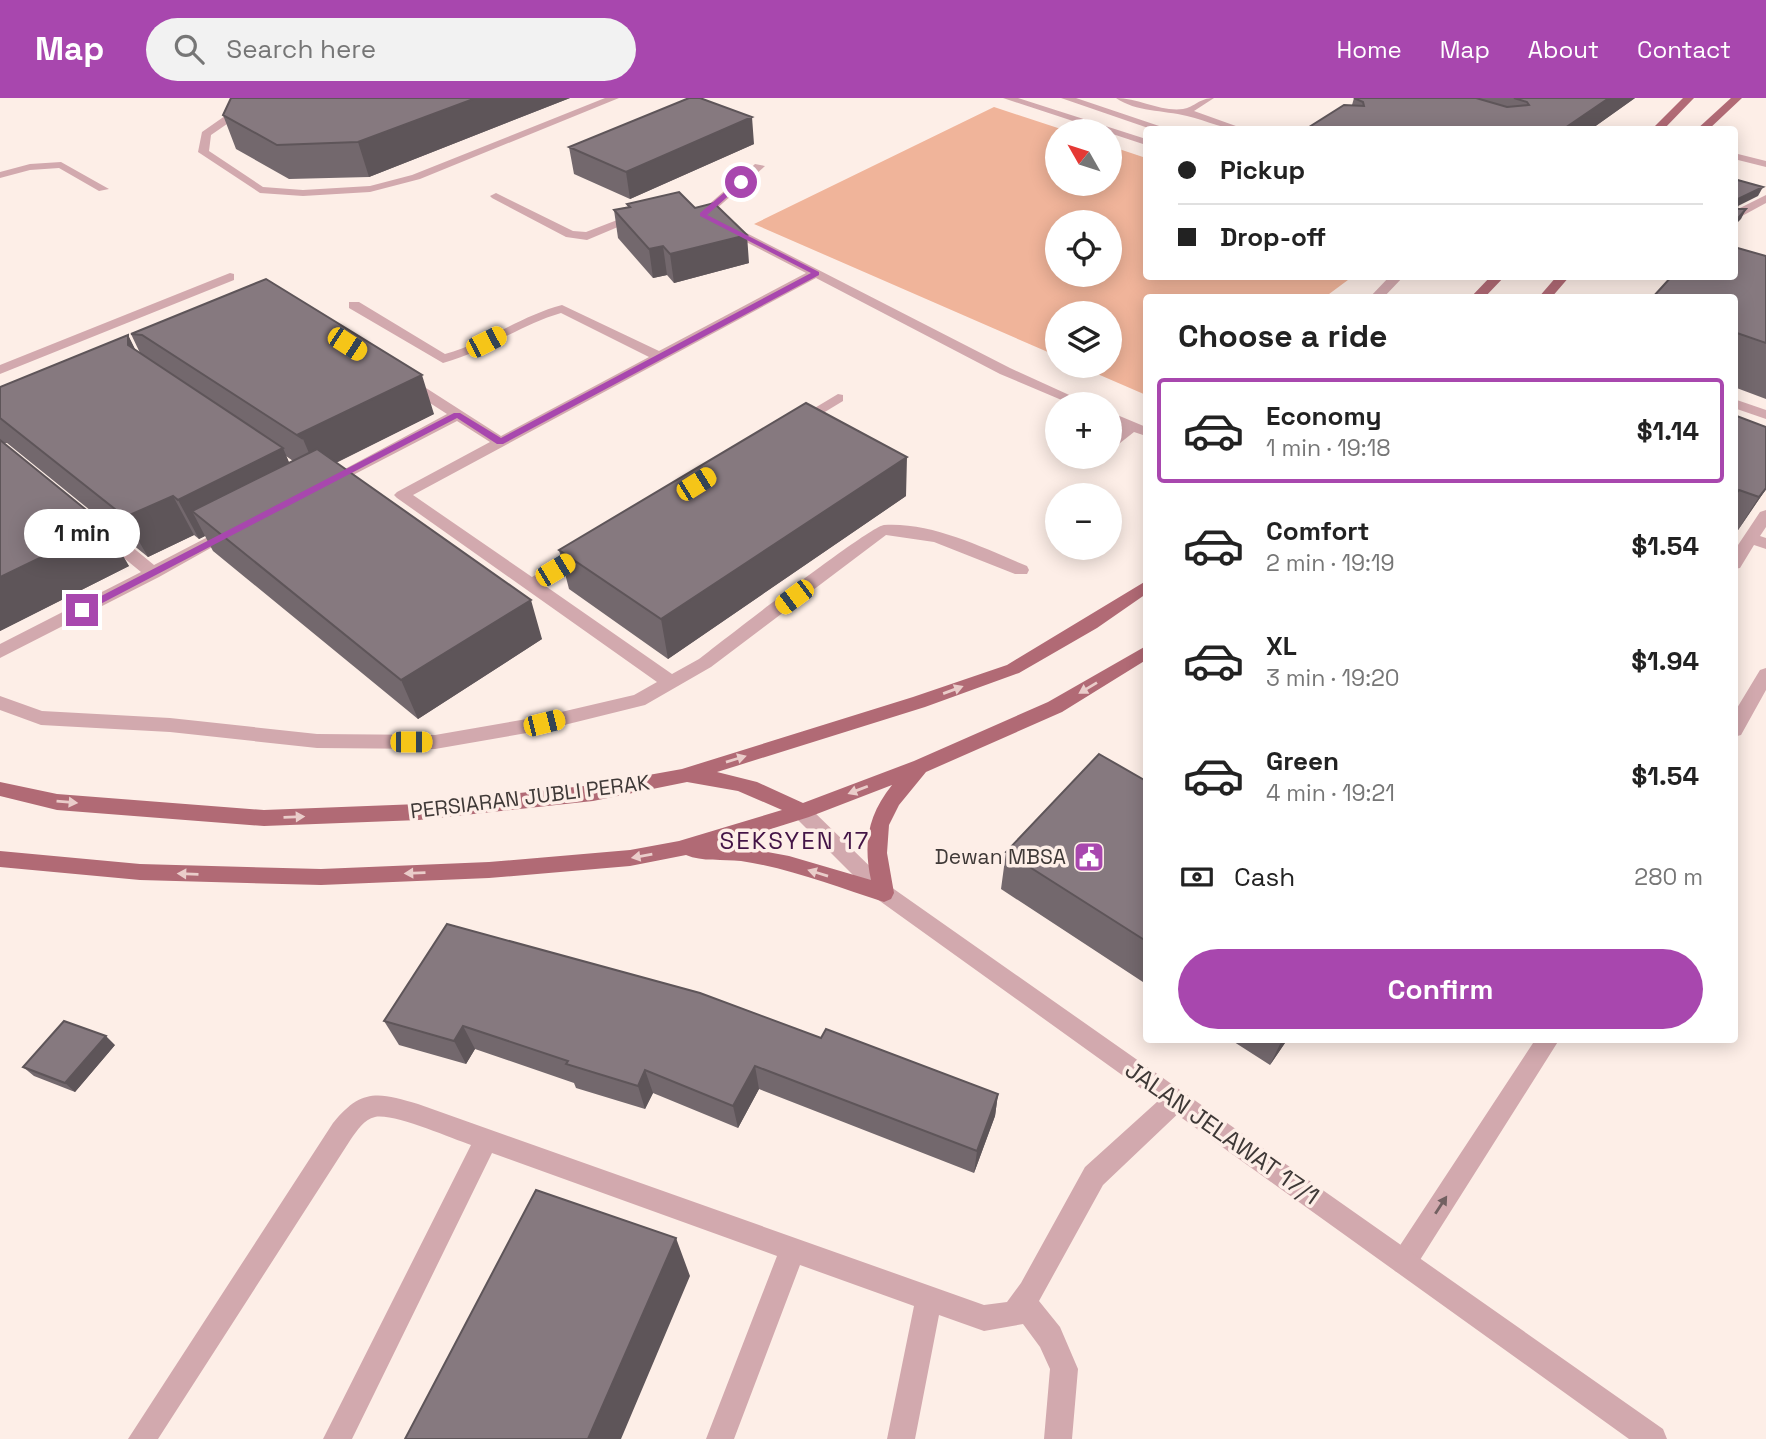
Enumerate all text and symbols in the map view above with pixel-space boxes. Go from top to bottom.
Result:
search box [146,18,636,81]
text: Map [35,28,104,70]
icon: search [170,30,208,68]
text: Search here [226,32,376,66]
text: Home [1336,34,1402,65]
text: Map [1440,34,1490,65]
text: About [1528,34,1599,65]
text: Contact [1637,34,1731,65]
north arrow [1045,119,1122,196]
map controls [1045,119,1122,560]
text: Pickup [1220,153,1305,187]
route start [725,166,757,198]
button: locate [1045,210,1122,287]
text: Drop-off [1220,220,1326,254]
button: layers [1045,301,1122,378]
text: Choose a ride [1178,316,1388,356]
car [463,323,510,361]
car [324,324,371,364]
button: + [1045,392,1122,469]
icon: car [1182,399,1245,462]
text: Economy [1266,399,1382,433]
text: $1.14 [1637,414,1699,448]
text: 1 min · 19:18 [1266,433,1391,463]
car [673,464,720,504]
button: − [1045,483,1122,560]
callout: 1 min [24,508,140,558]
icon: car [1182,514,1245,577]
text: Comfort [1266,514,1369,548]
text: 1 min [54,518,110,548]
text: $1.54 [1632,529,1699,563]
text: 2 min · 19:19 [1266,548,1395,578]
car [532,550,579,590]
car [771,576,818,618]
route end [66,594,98,626]
icon: car [1182,629,1245,692]
text: XL [1266,629,1297,663]
text: $1.94 [1631,644,1699,678]
text: 3 min · 19:20 [1266,663,1400,693]
one-way arrow [1078,681,1097,694]
one-way arrow [943,684,964,695]
car [522,708,567,738]
car [391,732,433,753]
icon: car [1182,744,1245,807]
text: Green [1266,744,1339,778]
one-way arrow [726,754,747,764]
text: $1.54 [1632,759,1699,793]
street label: PERSIARAN JUBLI PERAK [409,768,651,825]
text: 4 min · 19:21 [1266,778,1395,808]
one-way arrow [847,785,868,796]
one-way arrow [56,797,78,808]
one-way arrow [283,811,305,822]
district label: SEKSYEN 17 [720,825,870,856]
public building icon: Dewan MBSA [1072,840,1106,874]
place label: Dewan MBSA [935,843,1066,870]
one-way arrow [631,851,653,862]
icon: cash [1178,858,1216,896]
text: Cash [1234,860,1295,894]
text: 280 m [1634,862,1703,892]
one-way arrow [808,867,829,877]
one-way arrow [176,868,198,879]
one-way arrow [404,868,426,879]
button: Confirm [1178,949,1703,1029]
street label: JALAN JELAWAT 17/1 [1119,1054,1325,1211]
one-way arrow [1434,1195,1447,1214]

